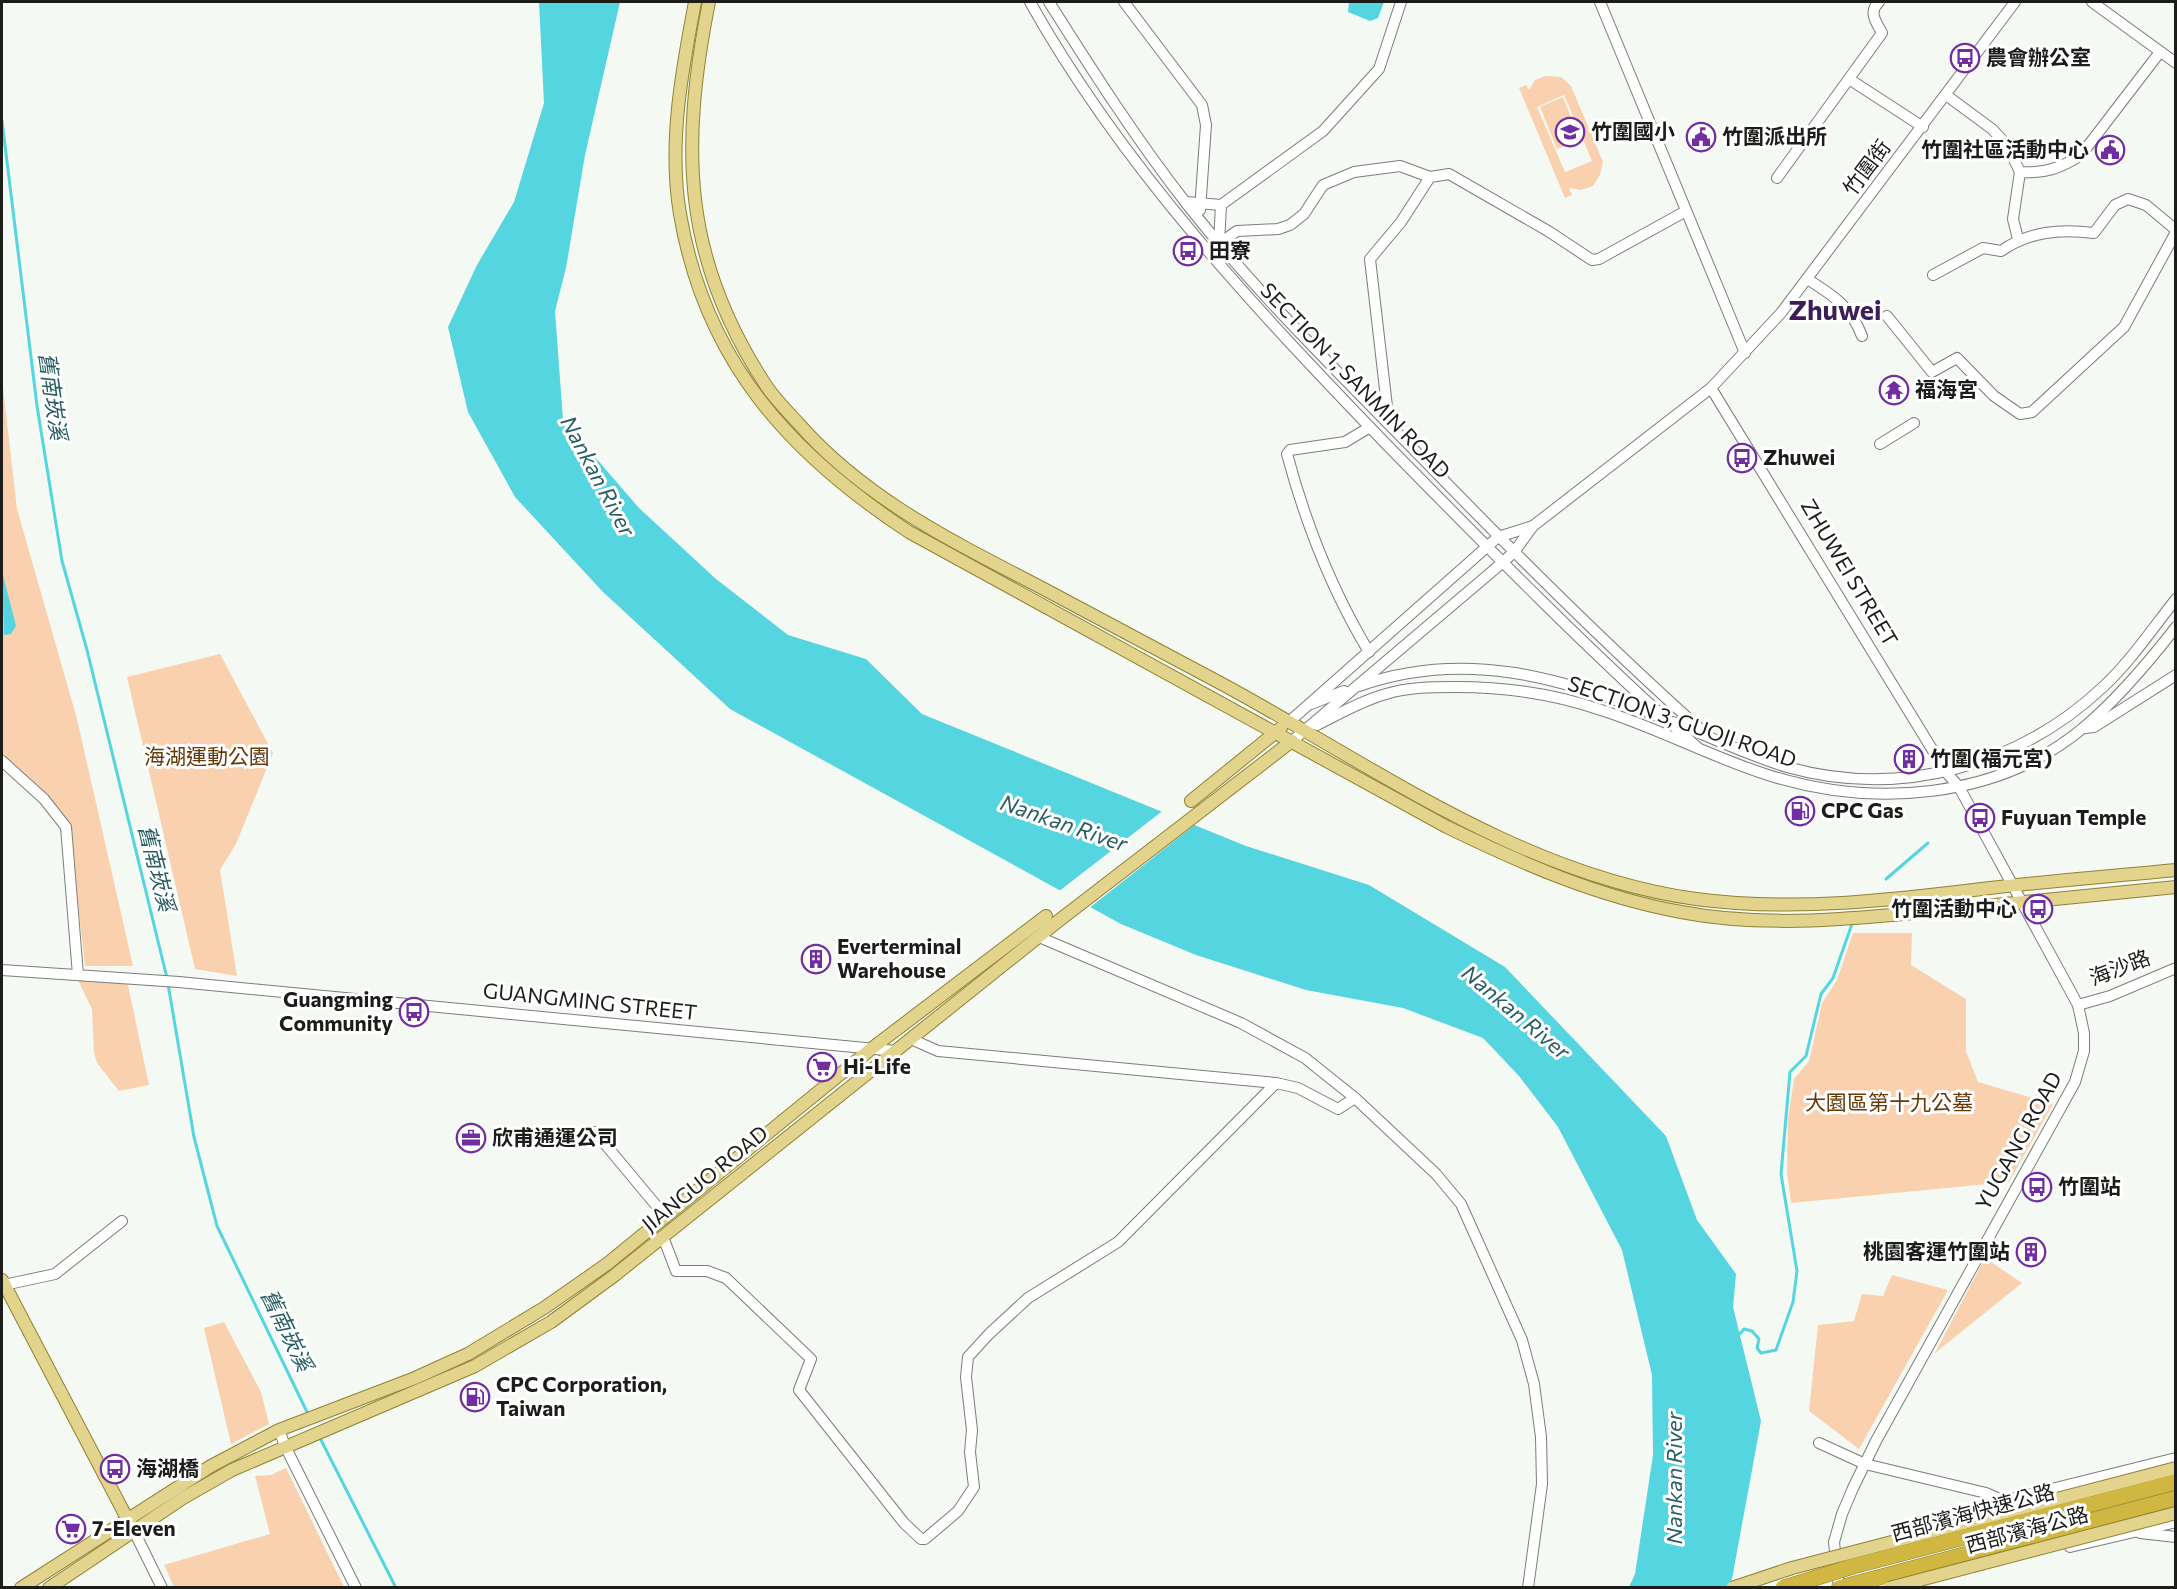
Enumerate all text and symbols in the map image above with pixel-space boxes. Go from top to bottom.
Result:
bus stop icon: 農會辦公室 [1949,42,1981,74]
place label: 農會辦公室 [1986,44,2091,69]
school or university icon: 竹圍國小 [1554,116,1586,148]
place label: 竹圍國小 [1591,118,1675,143]
public building icon: 竹圍派出所 [1685,121,1717,153]
place label: 竹圍派出所 [1722,123,1827,148]
street label: 竹圍街 [1837,134,1895,200]
public building icon: 竹圍社區活動中心 [2094,134,2126,166]
place label: 竹圍社區活動中心 [1921,136,2089,161]
bus stop icon: 田寮 [1172,235,1204,267]
place label: 田寮 [1209,237,1251,262]
street label: SECTION 1, SANMIN ROAD [1256,277,1456,483]
district label: Zhuwei [1788,293,1882,326]
water label: 舊南崁溪 [34,350,73,444]
temple icon: 福海宮 [1878,374,1910,406]
place label: 福海宮 [1915,376,1978,401]
water label: Nankan River [555,411,642,542]
bus stop icon: Zhuwei [1726,442,1758,474]
place label: Zhuwei [1763,444,1835,469]
street label: ZHUWEI STREET [1797,494,1904,650]
street label: SECTION 3, GUOJI ROAD [1565,670,1800,771]
park label: 海湖運動公園 [144,743,270,768]
building icon: 竹圍(福元宮) [1893,743,1925,775]
place label: 竹圍(福元宮) [1930,745,2052,770]
water label: Nankan River [997,788,1132,857]
fuel station icon: CPC Gas [1784,795,1816,827]
place label: CPC Gas [1821,797,1904,822]
bus stop icon: Fuyuan Temple [1964,802,1996,834]
place label: Fuyuan Temple [2001,804,2146,829]
water label: 舊南崁溪 [134,822,182,917]
bus stop icon: 竹圍活動中心 [2022,893,2054,925]
place label: 竹圍活動中心 [1891,895,2017,920]
place label: Everterminal Warehouse [837,933,961,982]
building icon: Everterminal Warehouse [800,943,832,975]
street label: 海沙路 [2086,944,2153,990]
water label: Nankan River [1457,959,1577,1065]
street label: GUANGMING STREET [482,977,698,1024]
place label: Guangming Community [279,986,393,1035]
bus stop icon: Guangming Community [398,996,430,1028]
supermarket icon: Hi-Life [806,1051,838,1083]
place label: Hi-Life [843,1053,911,1078]
street label: YUGANG ROAD [1969,1067,2066,1214]
park label: 大園區第十九公墓 [1805,1089,1973,1114]
street label: JIANGUO ROAD [636,1120,772,1236]
office icon: 欣甫通運公司 [455,1122,487,1154]
place label: 欣甫通運公司 [492,1124,618,1149]
bus stop icon: 竹圍站 [2021,1171,2053,1203]
place label: 竹圍站 [2058,1173,2121,1198]
building icon: 桃園客運竹圍站 [2015,1236,2047,1268]
place label: 桃園客運竹圍站 [1863,1238,2010,1263]
water label: 舊南崁溪 [256,1284,320,1378]
place label: CPC Corporation, Taiwan [496,1371,667,1420]
fuel station icon: CPC Corporation, Taiwan [459,1381,491,1413]
water label: Nankan River [1660,1410,1687,1544]
bus stop icon: 海湖橋 [99,1453,131,1485]
place label: 海湖橋 [136,1455,199,1480]
street label: 西部濱海快速公路 [1888,1478,2057,1545]
street label: 西部濱海公路 [1963,1500,2091,1557]
supermarket icon: 7-Eleven [55,1513,87,1545]
place label: 7-Eleven [92,1515,176,1540]

